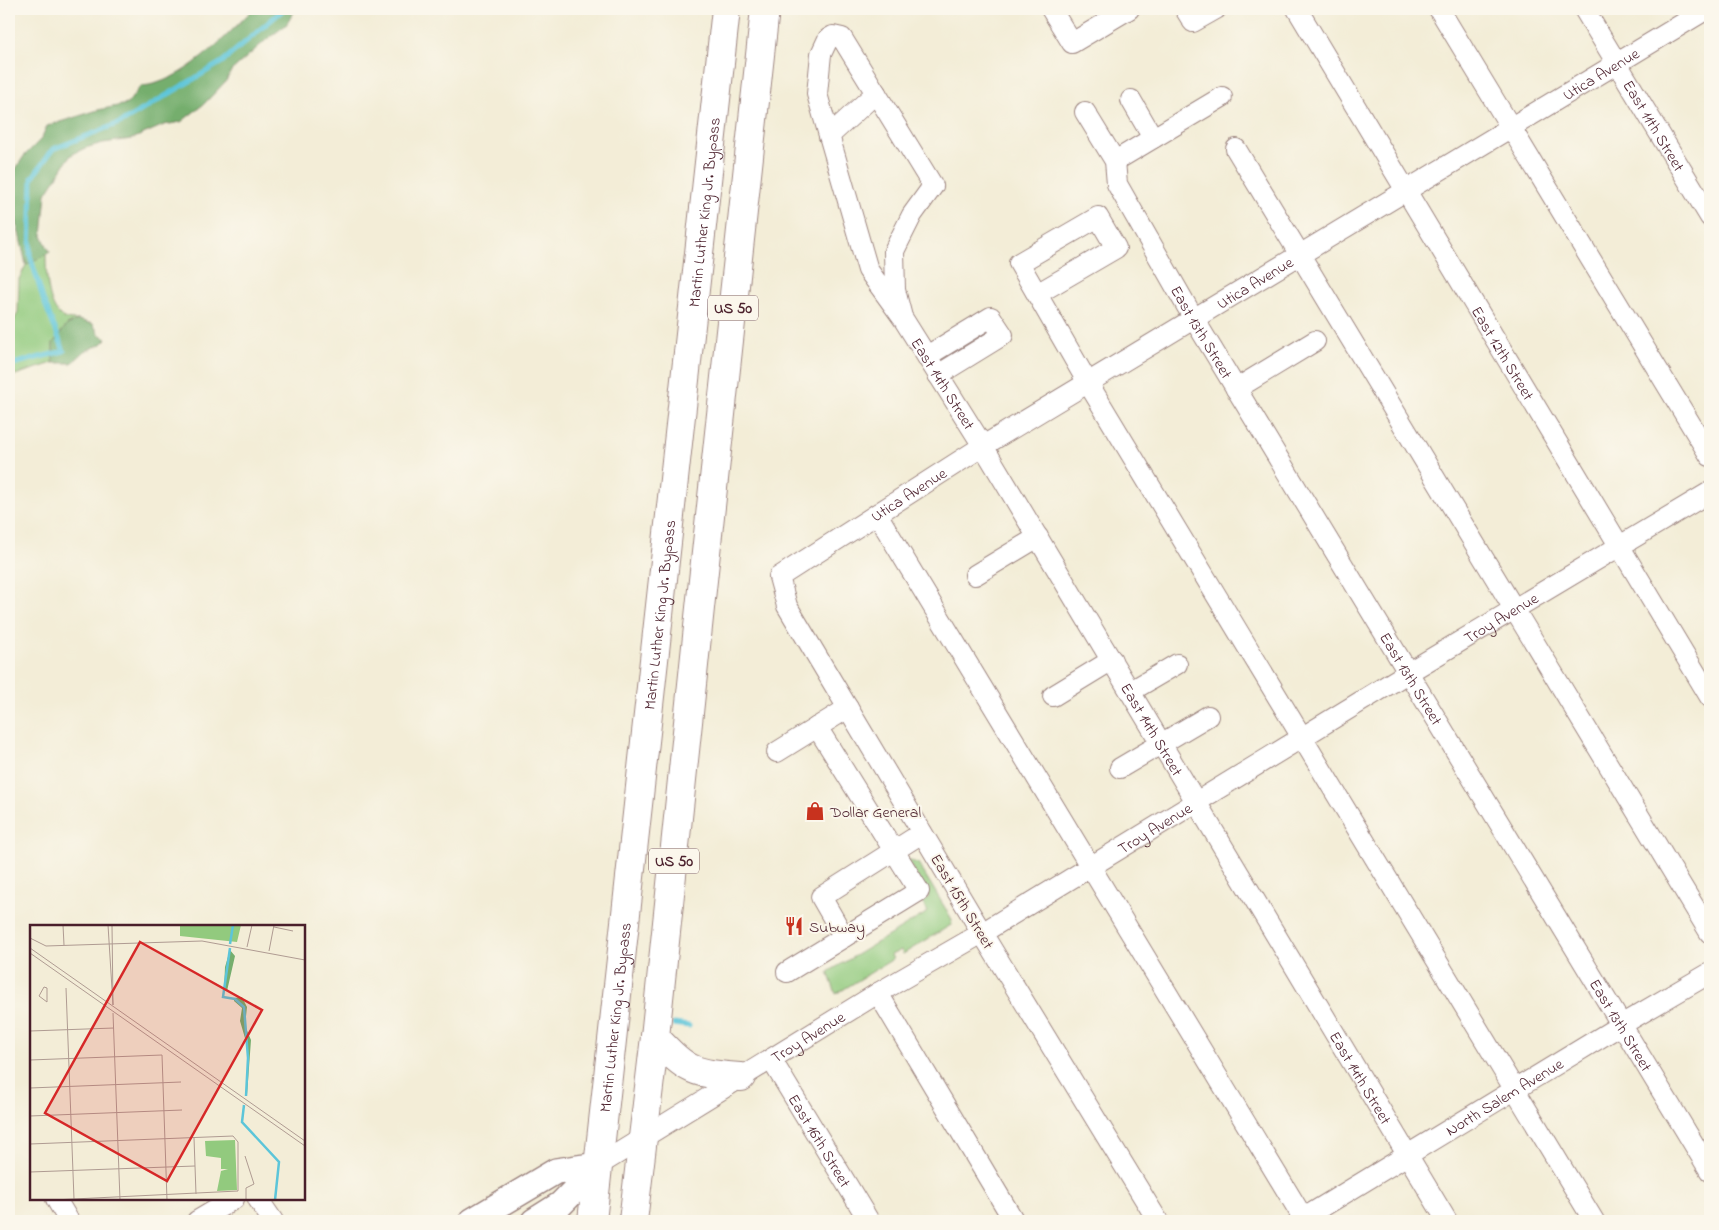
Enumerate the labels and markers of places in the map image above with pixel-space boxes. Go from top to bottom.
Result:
shop icon: Dollar General [804,800,826,822]
place label: Dollar General [829,801,921,825]
restaurant icon: Subway [783,915,805,937]
place label: Subway [809,916,865,940]

